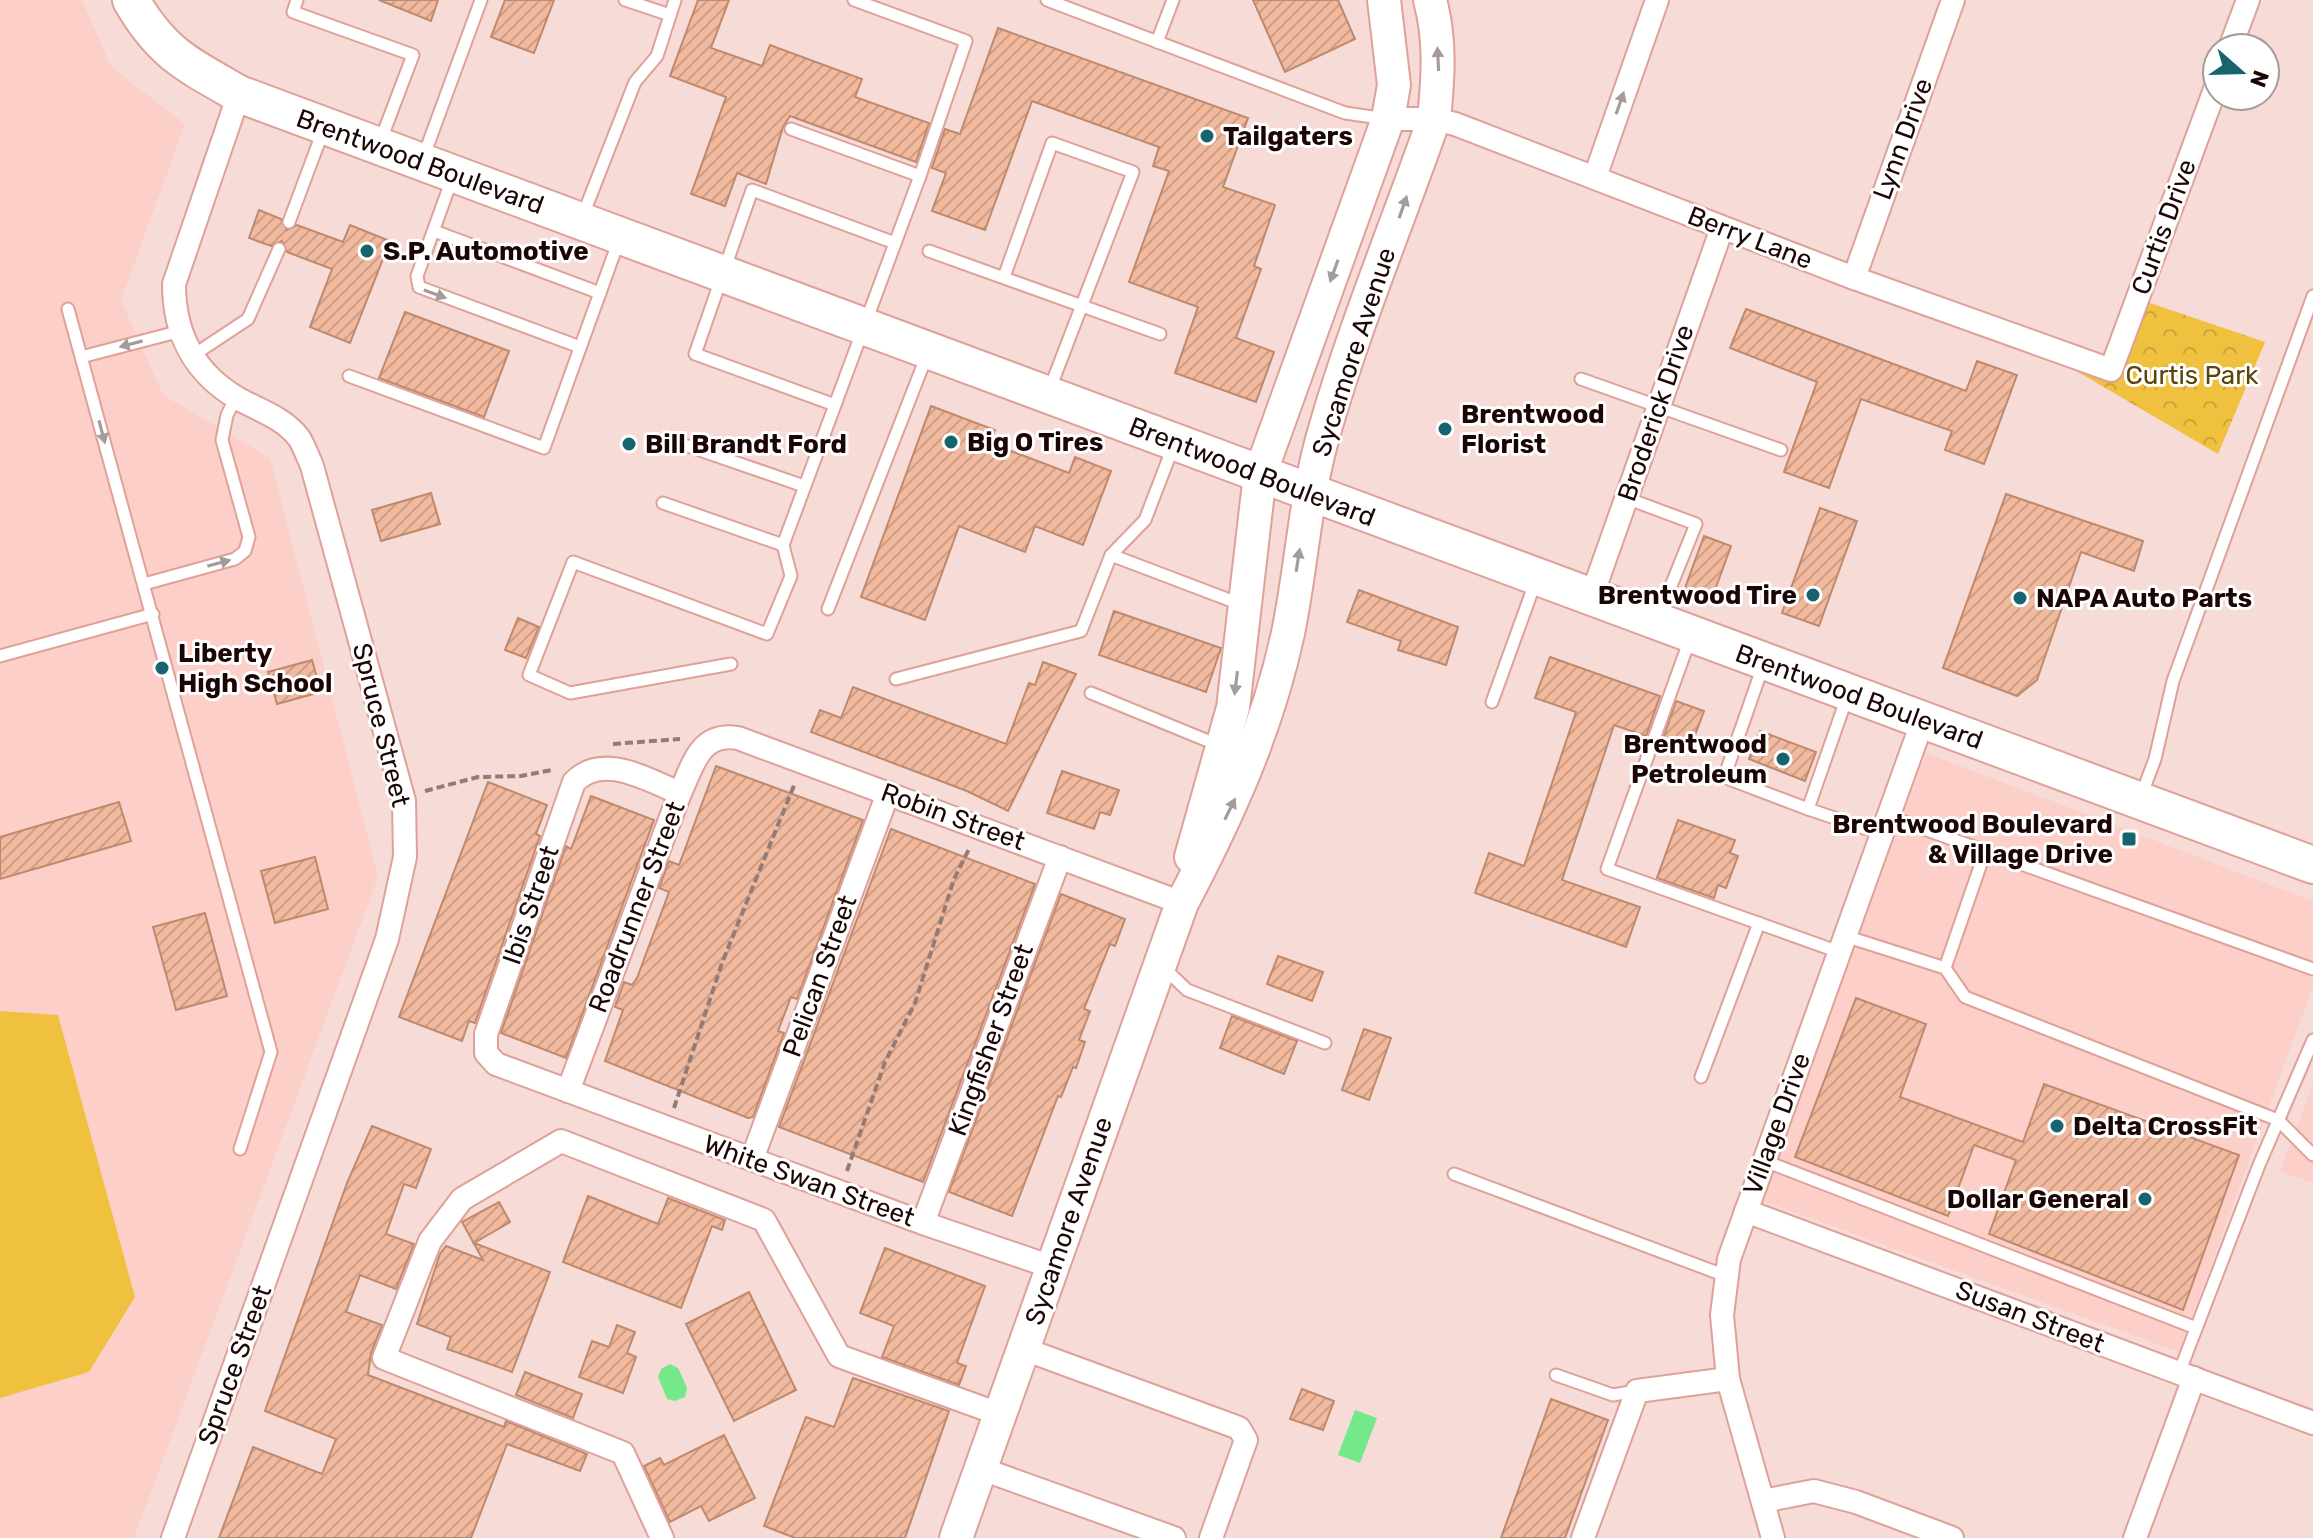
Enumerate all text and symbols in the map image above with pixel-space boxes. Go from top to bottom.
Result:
north arrow [2201,32,2281,112]
one-way arrow [1431,46,1444,71]
text: N [2244,67,2275,91]
street label: Lynn Drive [1867,74,1939,204]
one-way arrow [1615,91,1627,115]
street label: Brentwood Boulevard [292,103,548,221]
place label: Tailgaters [1223,121,1353,152]
marker: Tailgaters [1198,127,1216,145]
street label: Curtis Drive [2125,155,2203,299]
one-way arrow [1397,195,1410,219]
street label: Berry Lane [1683,200,1817,276]
place label: S.P. Automotive [383,236,589,267]
marker: S.P. Automotive [358,242,376,260]
street label: Sycamore Avenue [1306,244,1402,460]
one-way arrow [1327,260,1339,284]
one-way arrow [423,288,447,301]
street label: Broderick Drive [1611,321,1701,505]
one-way arrow [118,338,143,351]
park label: Curtis Park [2125,360,2259,391]
place label: Brentwood Florist [1461,399,1605,460]
street label: Brentwood Boulevard [1125,411,1379,533]
marker: Brentwood Florist [1436,420,1454,438]
one-way arrow [96,421,109,445]
place label: Big O Tires [967,427,1103,458]
place label: Bill Brandt Ford [645,429,847,460]
marker: Big O Tires [942,433,960,451]
marker: Bill Brandt Ford [620,435,638,453]
one-way arrow [1293,547,1305,572]
one-way arrow [207,557,232,569]
place label: Brentwood Tire [1598,580,1797,611]
place label: NAPA Auto Parts [2036,583,2252,614]
marker: Brentwood Tire [1804,586,1822,604]
marker: NAPA Auto Parts [2011,589,2029,607]
place label: Liberty High School [178,638,332,699]
street label: Brentwood Boulevard [1731,638,1987,756]
street label: Spruce Street [346,640,416,810]
marker: Liberty High School [153,659,171,677]
one-way arrow [1229,671,1242,696]
place label: Brentwood Petroleum [1623,729,1767,790]
marker: Brentwood Petroleum [1774,750,1792,768]
street label: Robin Street [877,777,1029,857]
street label: Roadrunner Street [582,797,692,1017]
one-way arrow [1223,798,1237,821]
place label: Brentwood Boulevard & Village Drive [1832,809,2113,870]
marker: Brentwood Boulevard & Village Drive [2120,830,2138,848]
street label: Ibis Street [496,841,566,969]
street label: Pelican Street [776,891,864,1061]
street label: Kingfisher Street [942,940,1040,1140]
street label: Village Drive [1737,1049,1817,1199]
place label: Delta CrossFit [2073,1111,2258,1142]
street label: Sycamore Avenue [1019,1113,1119,1329]
marker: Delta CrossFit [2048,1117,2066,1135]
street label: White Swan Street [699,1128,919,1234]
place label: Dollar General [1947,1184,2129,1215]
marker: Dollar General [2136,1190,2154,1208]
street label: Susan Street [1951,1274,2109,1360]
street label: Spruce Street [192,1281,278,1449]

